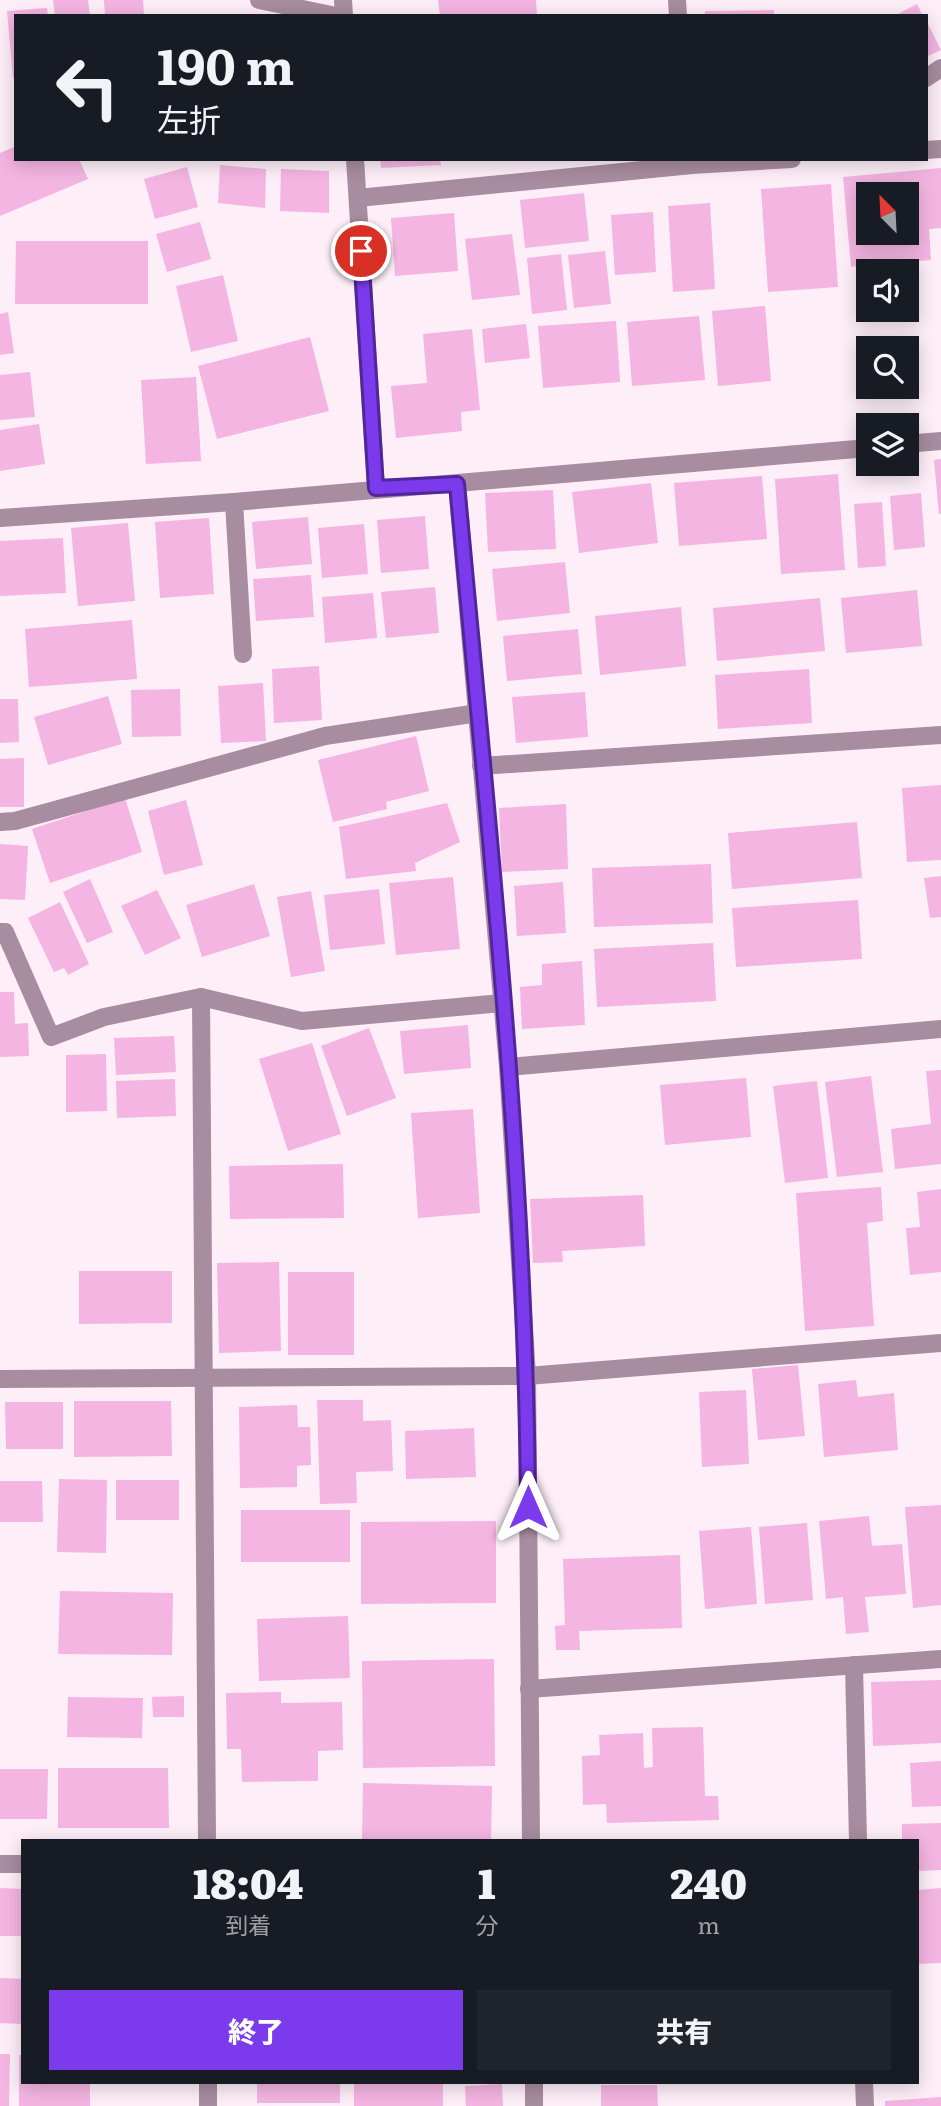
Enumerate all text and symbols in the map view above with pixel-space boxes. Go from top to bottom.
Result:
text: 190 m [157,27,294,100]
icon: left [42,42,133,133]
text: 左折 [157,94,221,142]
north arrow [856,182,919,245]
map controls [856,182,919,476]
pin [331,221,391,281]
icon: arrive [342,232,380,270]
button: sound [856,259,919,322]
button: search [856,336,919,399]
button: layers [856,413,919,476]
position arrow [491,1470,565,1544]
text: 18:04 [193,1850,303,1912]
text: 1 [478,1850,496,1912]
text: 240 [670,1850,747,1912]
text: 到着 [225,1907,271,1941]
text: 分 [475,1907,498,1941]
text: m [697,1907,720,1941]
button: 終了 [49,1990,463,2070]
button: 共有 [477,1990,891,2070]

